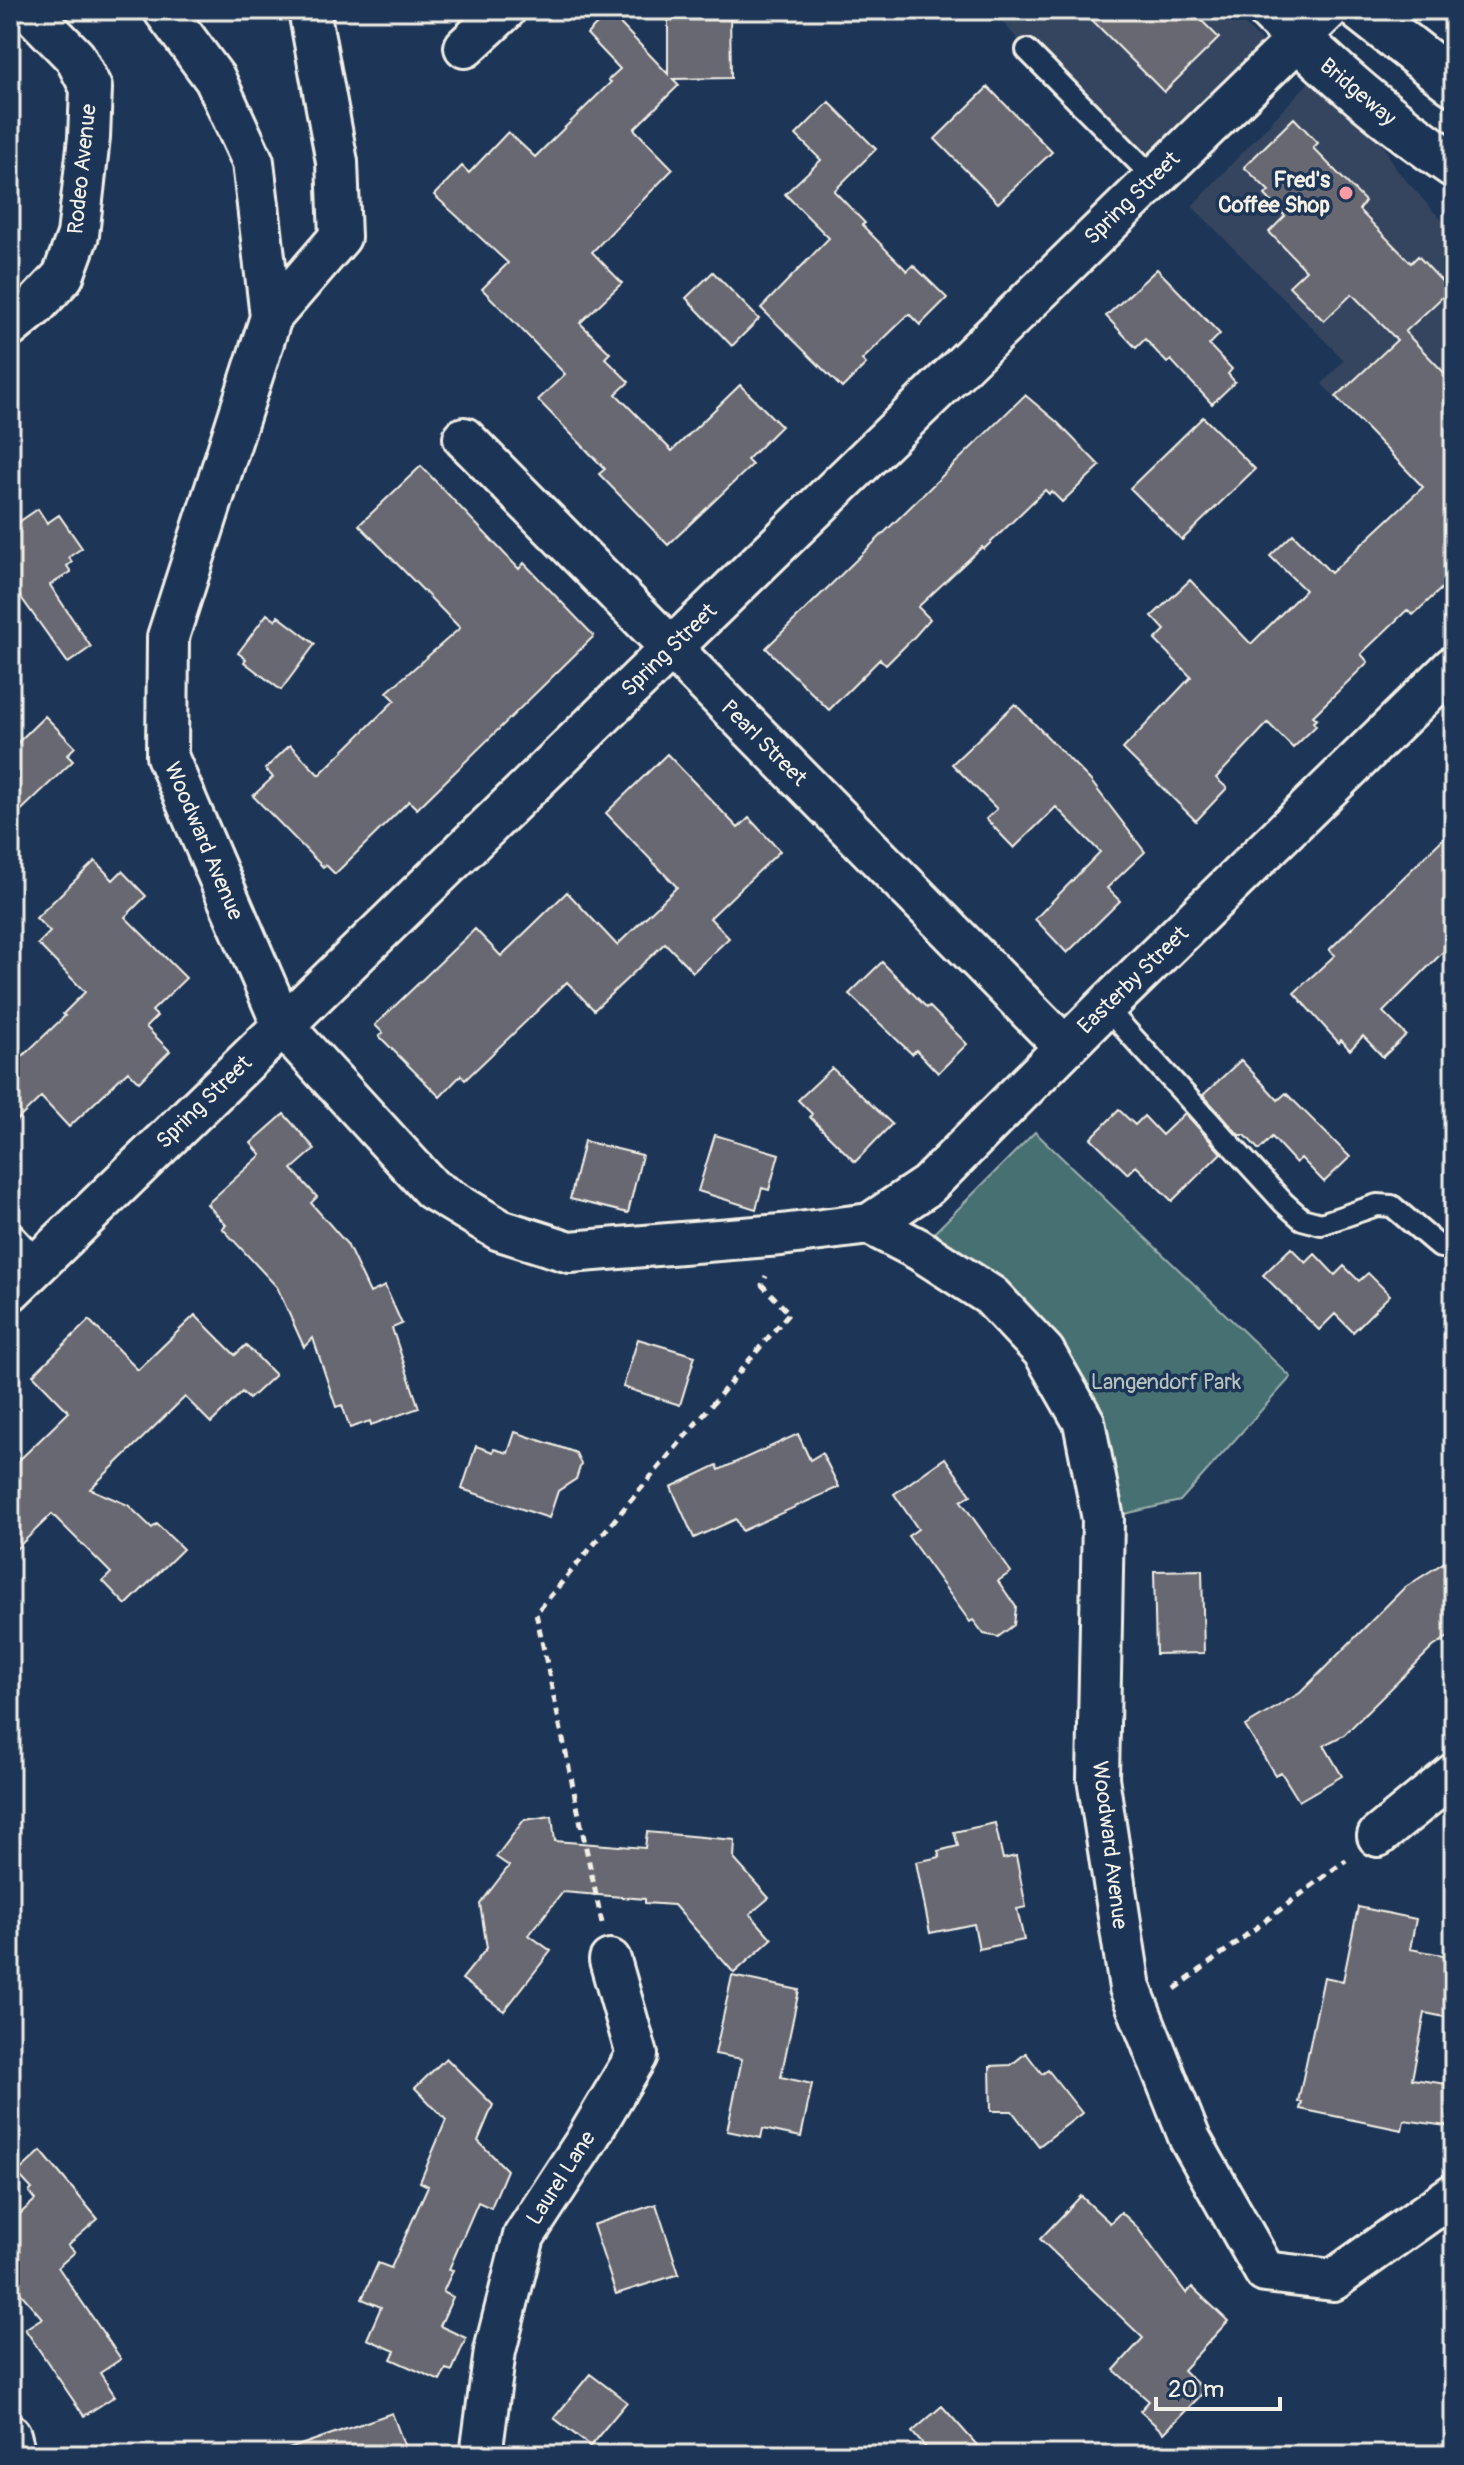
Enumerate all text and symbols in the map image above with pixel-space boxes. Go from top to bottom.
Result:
street label: Bridgeway [1314,52,1402,132]
street label: Rodeo Avenue [61,102,103,235]
street label: Spring Street [1078,145,1186,251]
place label: Fred's Coffee Shop [1218,166,1330,219]
marker: Fred's Coffee Shop [1337,184,1355,202]
street label: Spring Street [615,597,723,703]
street label: Pearl Street [715,694,813,792]
street label: Woodward Avenue [158,758,250,924]
street label: Easterby Street [1072,920,1195,1040]
street label: Spring Street [150,1049,258,1155]
park label: Langendorf Park [1091,1368,1241,1396]
street label: Woodward Avenue [1086,1759,1134,1931]
street label: Laurel Lane [520,2125,602,2230]
scale bar [1156,2361,1280,2411]
text: 20 m [1168,2375,1224,2404]

